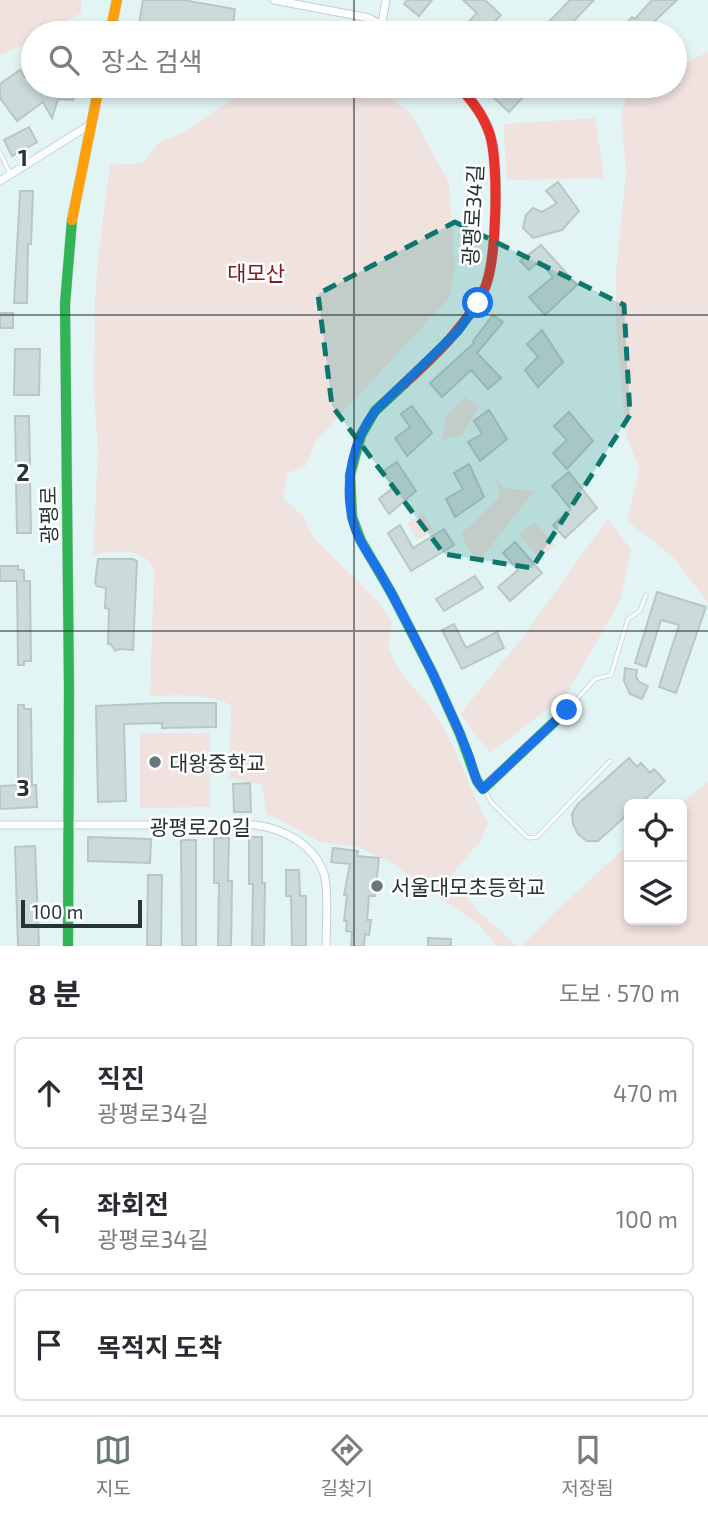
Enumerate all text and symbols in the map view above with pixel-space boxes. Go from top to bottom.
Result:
search box [21,21,687,98]
icon: search [45,41,83,79]
text: 장소 검색 [101,45,202,76]
text: 1 [18,143,28,171]
street label: 광평로34길 [457,163,487,267]
park label: 대모산 [227,260,285,285]
route start [462,287,493,318]
text: 2 [16,458,30,486]
street label: 광평로 [35,486,61,544]
route end [551,694,582,725]
place label: 대왕중학교 [169,750,266,775]
marker: 대왕중학교 [147,754,163,770]
text: 3 [16,773,30,801]
map controls [624,799,687,925]
button: locate [624,799,687,862]
street label: 광평로20길 [149,814,251,839]
button: layers [624,862,687,925]
place label: 서울대모초등학교 [391,874,546,899]
marker: 서울대모초등학교 [369,878,385,894]
scale bar [21,897,142,929]
text: 100 m [32,900,83,923]
text: 8 분 [28,975,81,1011]
text: 도보 · 570 m [559,979,680,1007]
text: 직진 [97,1062,145,1093]
icon: ahead [30,1074,68,1112]
text: 470 m [613,1079,678,1107]
text: 광평로34길 [97,1099,209,1127]
text: 좌회전 [97,1188,169,1219]
icon: left [30,1200,68,1238]
text: 100 m [616,1205,678,1233]
text: 광평로34길 [97,1225,209,1253]
icon: arrive [30,1326,68,1364]
text: 목적지 도착 [97,1331,222,1362]
tab: 지도 [94,1431,132,1500]
tab: 길찾기 [321,1431,373,1500]
tab: 저장됨 [561,1431,614,1500]

